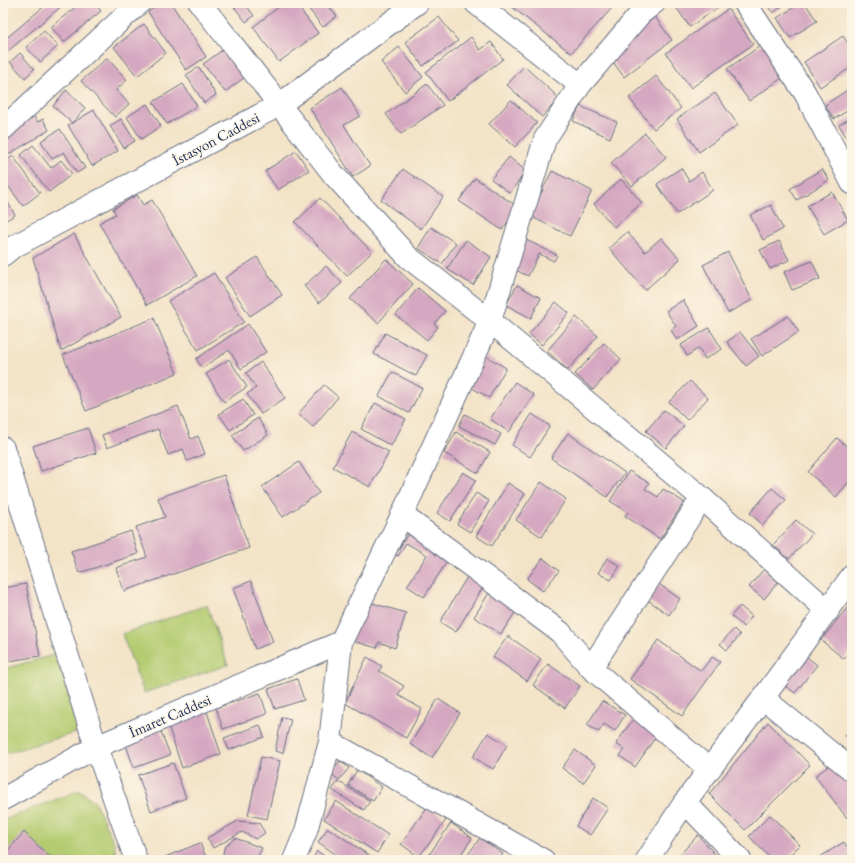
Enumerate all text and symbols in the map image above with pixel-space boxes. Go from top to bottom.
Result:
street label: İstasyon Caddesi [169,107,263,169]
street label: İmaret Caddesi [126,690,214,741]

